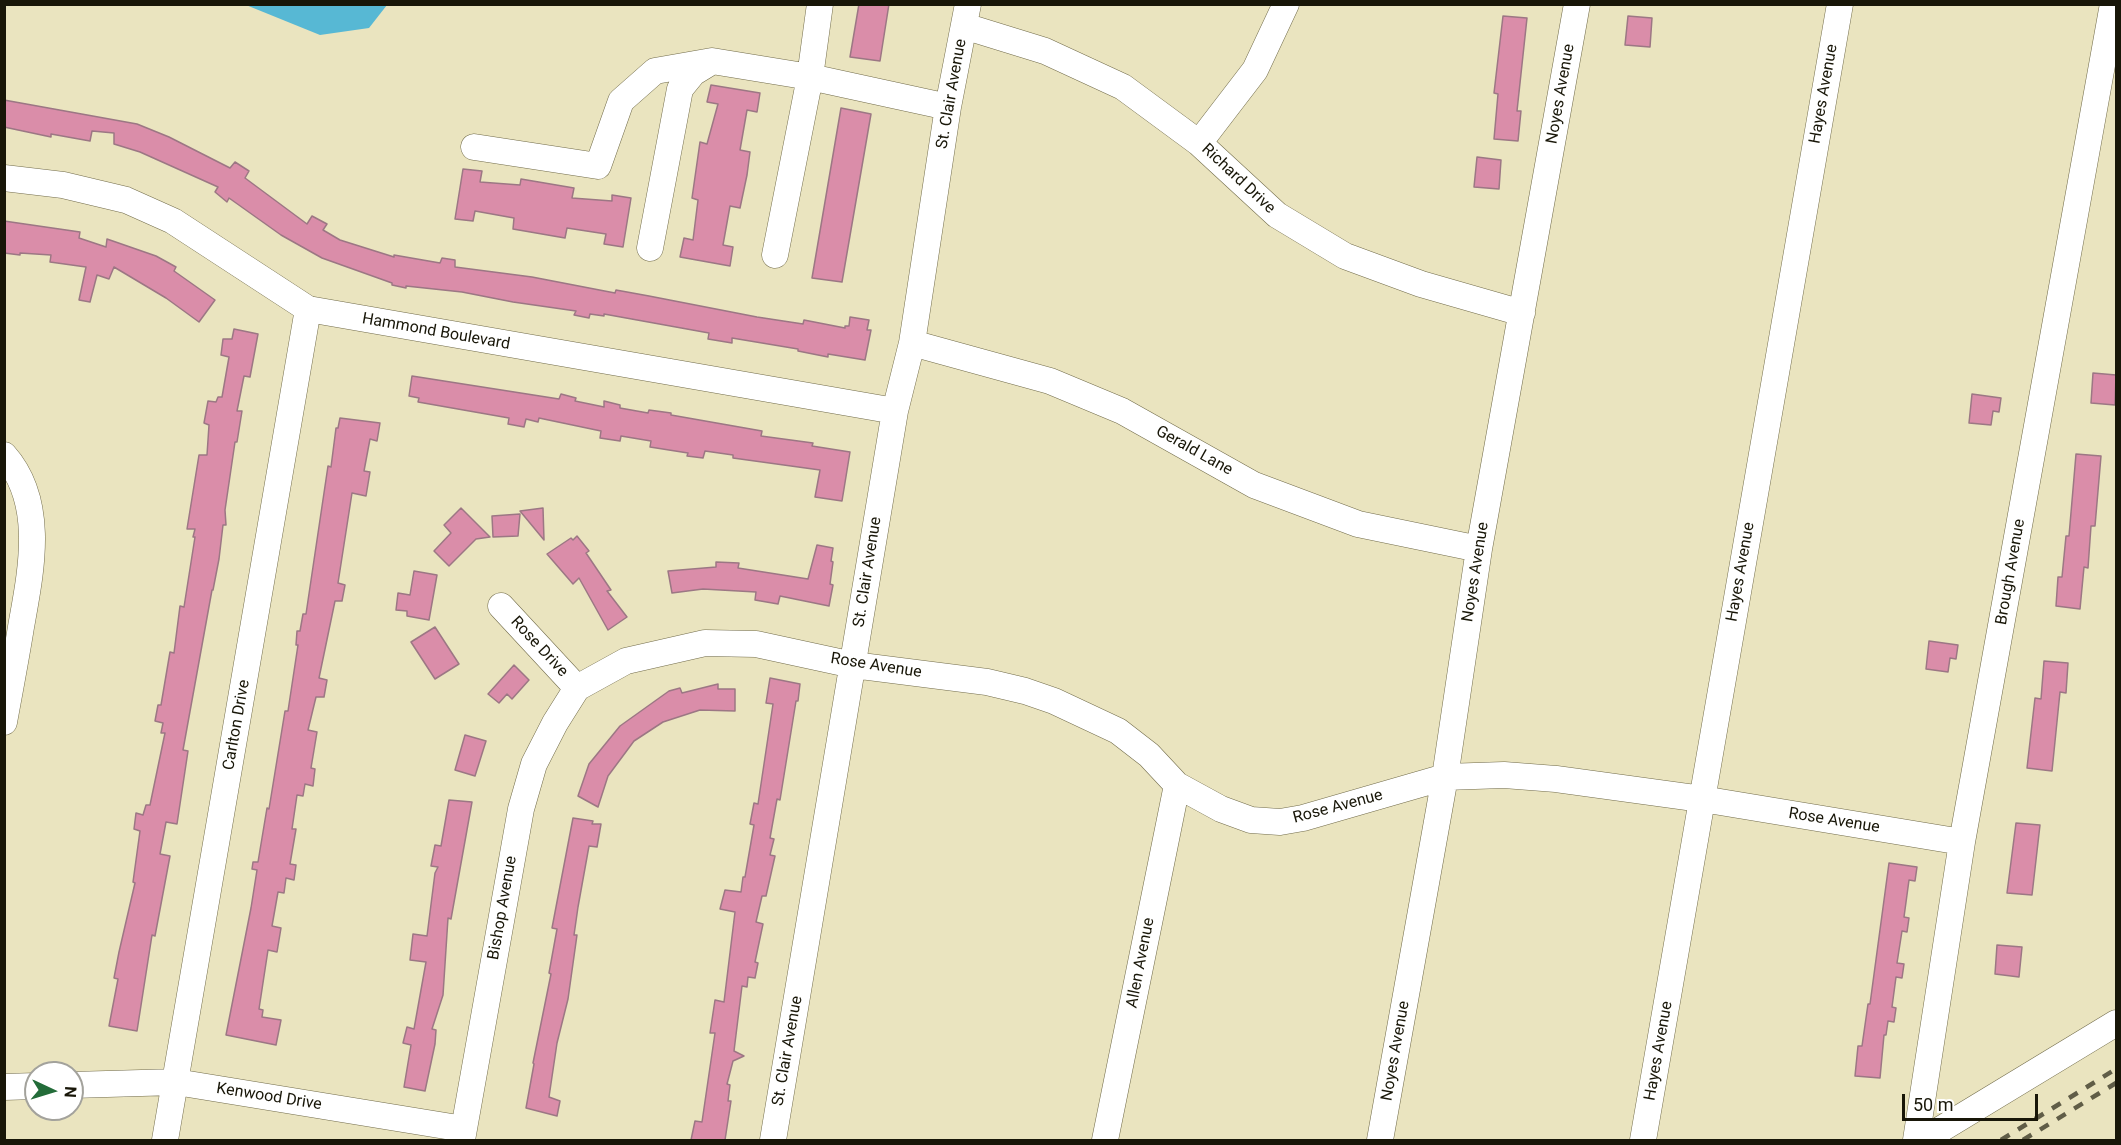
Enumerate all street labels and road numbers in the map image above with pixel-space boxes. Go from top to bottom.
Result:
street label: St. Clair Avenue [933,37,971,151]
street label: Noyes Avenue [1543,43,1579,145]
street label: Hayes Avenue [1806,43,1842,145]
street label: Richard Drive [1197,140,1279,218]
street label: Hammond Boulevard [360,310,512,354]
street label: Gerald Lane [1152,422,1236,480]
street label: St. Clair Avenue [850,515,886,629]
street label: Brough Avenue [1992,518,2030,626]
street label: Noyes Avenue [1459,521,1493,623]
street label: Hayes Avenue [1723,521,1759,623]
street label: Rose Drive [506,613,572,681]
street label: Rose Avenue [829,649,923,683]
street label: Carlton Drive [220,678,254,772]
street label: Rose Avenue [1291,786,1385,828]
street label: Rose Avenue [1787,804,1881,838]
street label: Bishop Avenue [484,854,522,962]
street label: Allen Avenue [1123,916,1159,1010]
street label: St. Clair Avenue [769,994,807,1108]
street label: Noyes Avenue [1378,1000,1414,1102]
street label: Hayes Avenue [1641,1000,1677,1102]
street label: Kenwood Drive [215,1079,323,1115]

